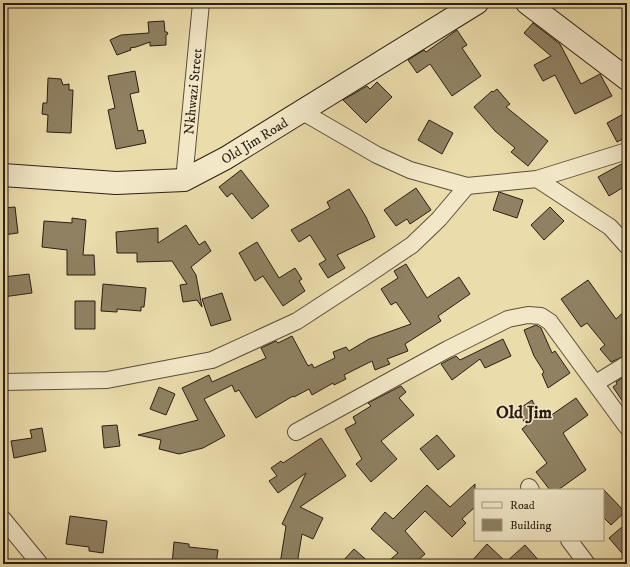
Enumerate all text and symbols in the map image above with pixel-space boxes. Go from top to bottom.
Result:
street label: Nkhwazi Street [180,47,207,135]
street label: Old Jim Road [218,114,292,169]
district label: Old Jim [496,402,552,424]
legend [474,489,604,541]
text: Road [510,498,535,513]
text: Building [510,518,551,533]

